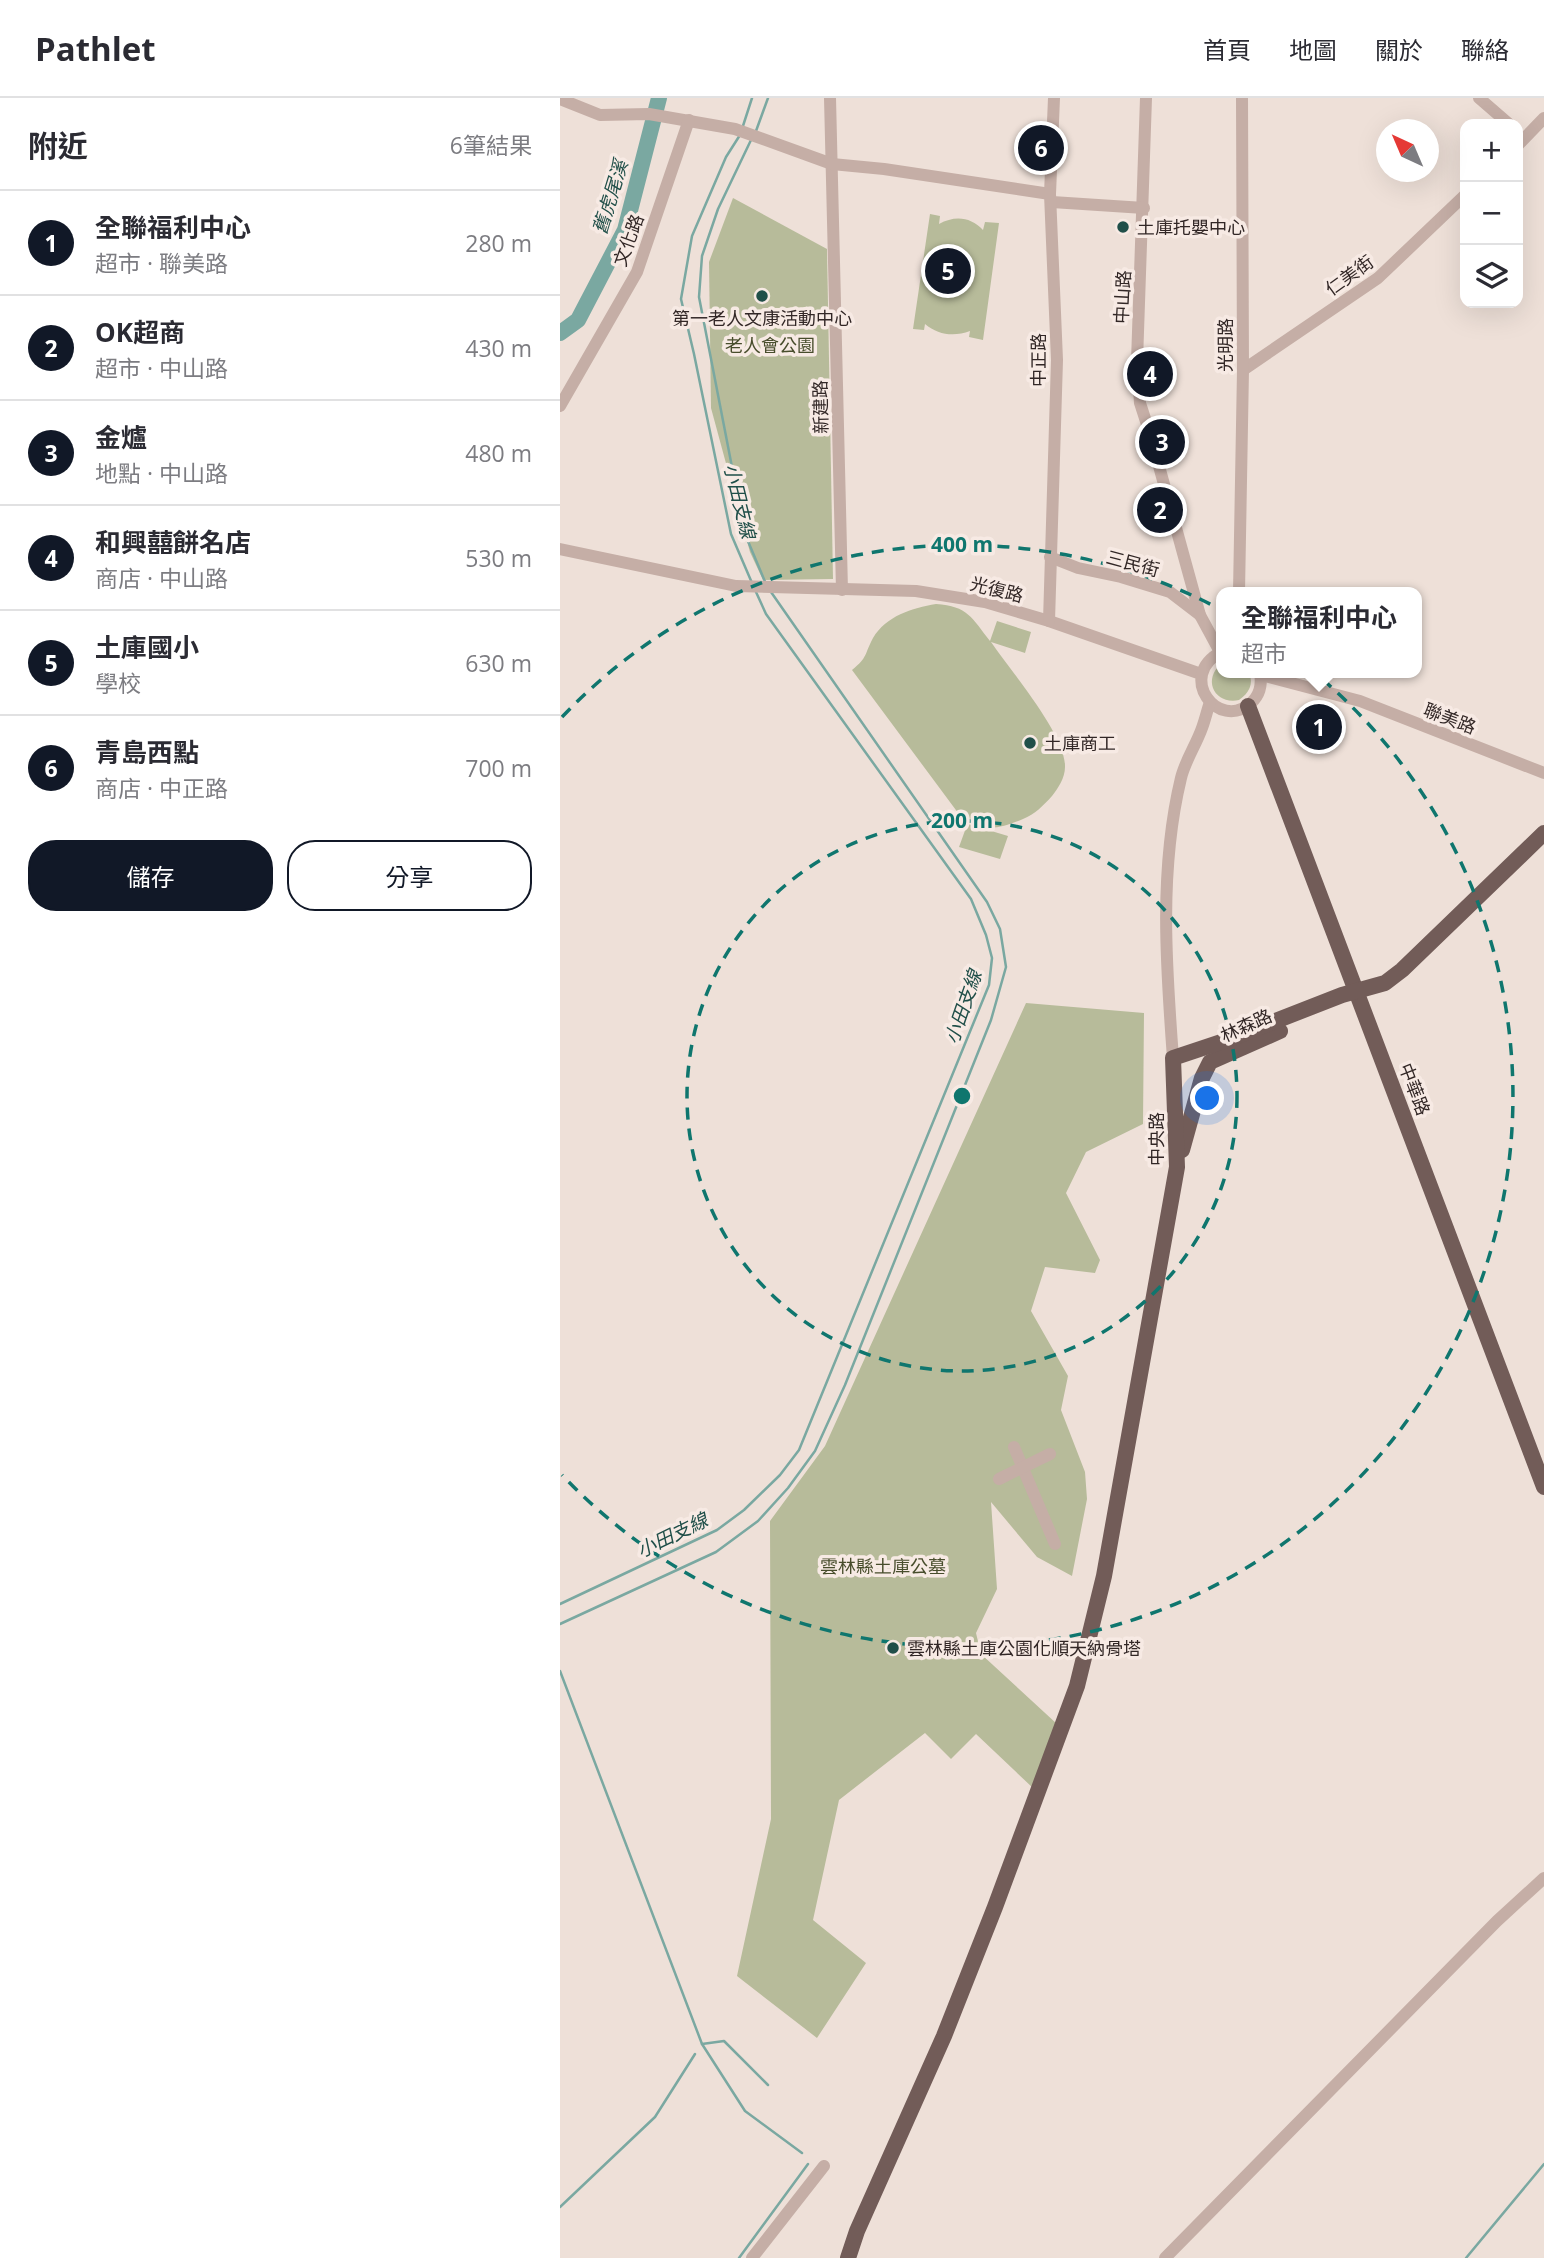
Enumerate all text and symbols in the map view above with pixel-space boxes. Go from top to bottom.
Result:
text: Pathlet [35,26,156,71]
text: 首頁 [1203,33,1251,66]
text: 地圖 [1289,33,1337,66]
text: 關於 [1375,33,1423,66]
text: 聯絡 [1461,33,1509,66]
north arrow [1376,119,1439,182]
map controls [1460,119,1523,308]
button: + [1460,119,1523,182]
pin: 6 [1018,122,1064,174]
text: 附近 [28,125,88,166]
text: 6筆結果 [450,129,532,161]
water label: 舊虎尾溪 [586,154,634,237]
button: − [1460,182,1523,245]
text: 全聯福利中心 [95,209,251,245]
street label: 文化路 [607,211,649,269]
place label: 土庫托嬰中心 [1137,215,1245,239]
marker: 土庫托嬰中心 [1115,219,1131,235]
text: 1 [44,227,58,259]
text: 280 m [465,227,532,259]
pin: 5 [925,245,971,297]
button: layers [1460,245,1523,308]
text: 超市 · 聯美路 [95,247,228,279]
street label: 仁美街 [1320,249,1378,301]
street label: 中山路 [1109,269,1135,325]
marker: 第一老人文康活動中心 [754,288,770,304]
place label: 第一老人文康活動中心 [672,306,852,330]
text: OK超商 [95,314,185,350]
street label: 光明路 [1213,318,1237,372]
text: 2 [44,332,58,364]
text: 430 m [465,332,532,364]
park label: 老人會公園 [725,333,815,357]
street label: 中正路 [1026,333,1050,387]
pin: 4 [1127,348,1173,400]
text: 超市 · 中山路 [95,352,228,384]
street label: 新建路 [808,380,832,434]
pin: 3 [1139,416,1185,468]
text: 金爐 [95,419,147,455]
text: 3 [44,437,58,469]
text: 480 m [465,437,532,469]
text: 地點 · 中山路 [95,457,228,489]
water label: 小田支線 [718,461,762,543]
pin: 2 [1137,484,1183,536]
text: 和興囍餅名店 [95,524,251,560]
text: 400 m [931,530,993,558]
text: 4 [44,542,58,574]
text: 530 m [465,542,532,574]
street label: 三民街 [1104,544,1162,582]
text: 商店 · 中山路 [95,562,228,594]
street label: 光復路 [968,571,1026,607]
popup [1216,587,1422,678]
text: 全聯福利中心 [1241,599,1397,635]
text: 土庫國小 [95,629,199,665]
text: 超市 [1241,637,1287,669]
text: 5 [44,647,58,679]
text: 630 m [465,647,532,679]
text: 學校 [95,667,141,699]
street label: 聯美路 [1420,697,1480,739]
pin: 1 [1296,701,1342,753]
place label: 土庫商工 [1044,731,1116,755]
text: 青島西點 [95,734,199,770]
marker: 土庫商工 [1022,735,1038,751]
text: 6 [44,752,58,784]
text: 700 m [465,752,532,784]
text: 商店 · 中正路 [95,772,228,804]
text: 200 m [931,806,993,834]
button: 儲存 [28,840,273,911]
button: 分享 [287,840,532,911]
water label: 小田支線 [938,965,988,1047]
street label: 林森路 [1216,1003,1276,1047]
street label: 中華路 [1394,1059,1436,1119]
your location [1190,1081,1224,1115]
centre of rings [950,1084,974,1108]
street label: 中央路 [1144,1112,1168,1166]
water label: 小田支線 [632,1506,714,1563]
park label: 雲林縣土庫公墓 [820,1554,946,1578]
place label: 雲林縣土庫公園化順天納骨塔 [907,1636,1141,1660]
marker: 雲林縣土庫公園化順天納骨塔 [885,1640,901,1656]

